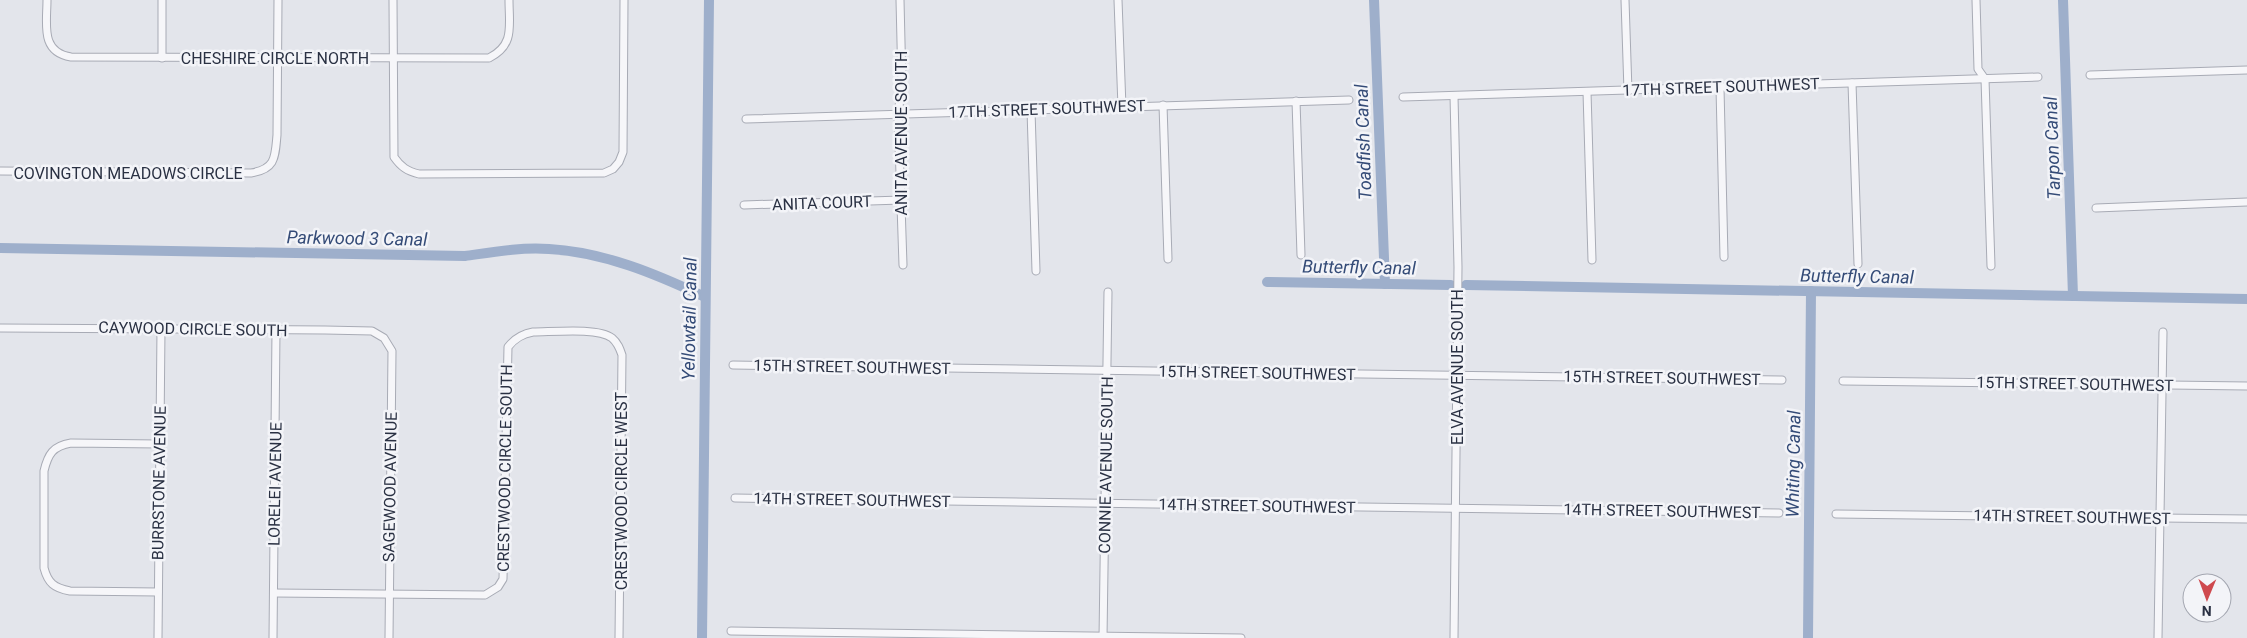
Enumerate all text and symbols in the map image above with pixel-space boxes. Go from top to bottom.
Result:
street label: CHESHIRE CIRCLE NORTH [181,49,369,68]
street label: ANITA AVENUE SOUTH [892,50,911,216]
street label: 17TH STREET SOUTHWEST [1622,74,1820,100]
water label: Toadfish Canal [1350,83,1376,200]
water label: Tarpon Canal [2040,95,2064,200]
street label: 17TH STREET SOUTHWEST [948,96,1146,122]
street label: COVINGTON MEADOWS CIRCLE [13,164,243,183]
street label: ANITA COURT [772,192,873,214]
water label: Parkwood 3 Canal [286,226,428,250]
water label: Butterfly Canal [1302,256,1417,279]
water label: Yellowtail Canal [677,257,701,381]
water label: Butterfly Canal [1800,265,1915,288]
street label: ELVA AVENUE SOUTH [1448,289,1467,445]
street label: CAYWOOD CIRCLE SOUTH [98,318,288,340]
street label: 15TH STREET SOUTHWEST [753,356,951,378]
street label: 15TH STREET SOUTHWEST [1158,362,1356,384]
street label: CRESTWOOD CIRCLE SOUTH [494,364,516,572]
street label: 15TH STREET SOUTHWEST [1563,367,1761,389]
street label: 15TH STREET SOUTHWEST [1976,373,2174,395]
street label: CONNIE AVENUE SOUTH [1095,376,1117,554]
street label: CRESTWOOD CIRCLE WEST [612,391,631,590]
street label: BURRSTONE AVENUE [148,406,170,560]
water label: Whiting Canal [1782,409,1804,518]
street label: SAGEWOOD AVENUE [379,412,401,562]
street label: LORELEI AVENUE [264,422,286,546]
street label: 14TH STREET SOUTHWEST [753,489,951,511]
street label: 14TH STREET SOUTHWEST [1158,495,1356,517]
street label: 14TH STREET SOUTHWEST [1563,500,1761,522]
street label: 14TH STREET SOUTHWEST [1973,506,2171,528]
north arrow [2182,573,2232,623]
text: N [2202,603,2212,619]

